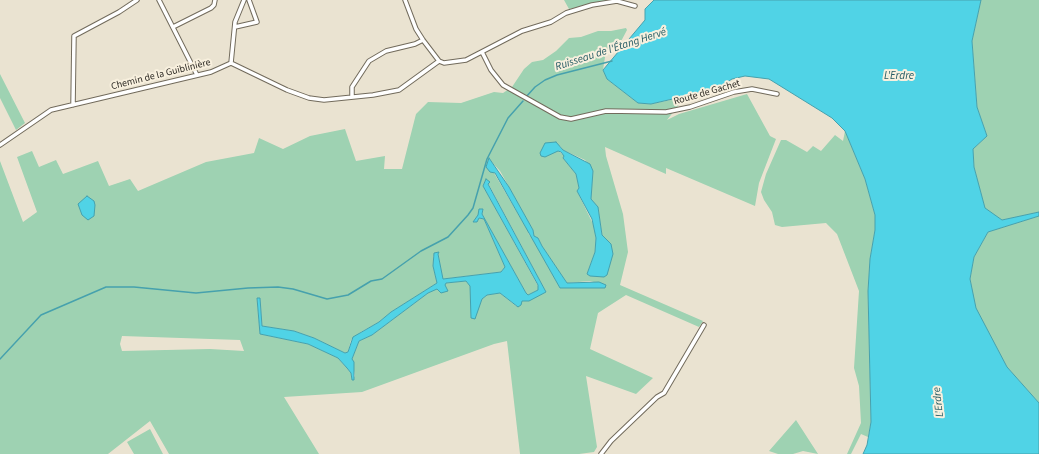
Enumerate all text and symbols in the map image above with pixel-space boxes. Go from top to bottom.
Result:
water label: Ruisseau de l'Étang Hervé [554,26,668,74]
street label: Chemin de la Guiblinière [110,57,212,93]
water label: L'Erdre [884,70,914,84]
street label: Route de Gachet [672,78,742,108]
water label: L'Erdre [931,386,947,418]

